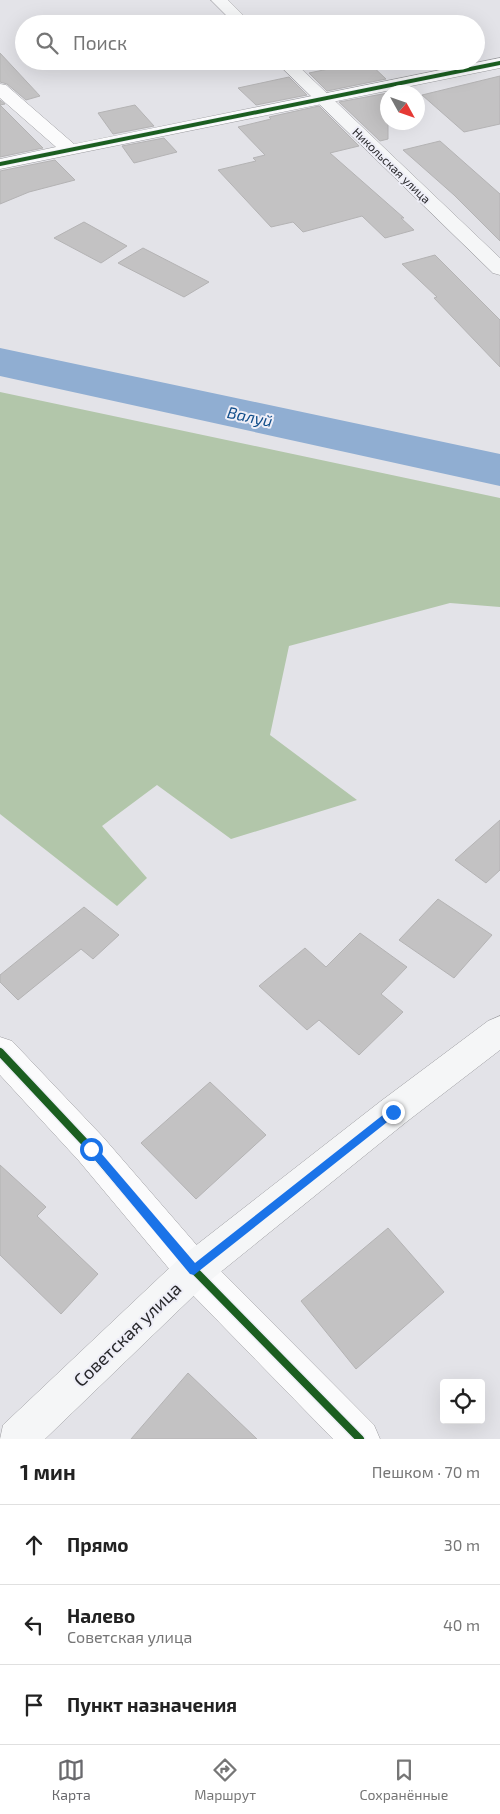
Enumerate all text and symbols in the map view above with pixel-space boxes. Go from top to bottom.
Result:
search box [15,15,485,70]
icon: search [33,29,61,57]
text: Поиск [73,31,127,54]
north arrow [380,85,425,130]
street label: Никольская улица [349,124,434,206]
water label: Валуй [226,402,274,430]
route end [382,1101,405,1124]
route start [80,1138,103,1161]
street label: Советская улица [69,1277,185,1391]
map controls [440,1379,485,1424]
button: locate [440,1379,485,1424]
text: 1 мин [20,1459,76,1484]
text: Пешком · 70 m [372,1462,480,1481]
icon: ahead [20,1531,48,1559]
text: Прямо [67,1533,129,1556]
text: 30 m [444,1535,480,1554]
text: Налево [67,1604,135,1627]
icon: left [20,1611,48,1639]
text: 40 m [443,1615,480,1634]
text: Советская улица [67,1627,192,1646]
icon: arrive [20,1691,48,1719]
text: Пункт назначения [67,1693,237,1716]
tab: Карта [52,1756,91,1803]
tab: Маршрут [194,1756,256,1803]
tab: Сохранённые [360,1756,448,1803]

